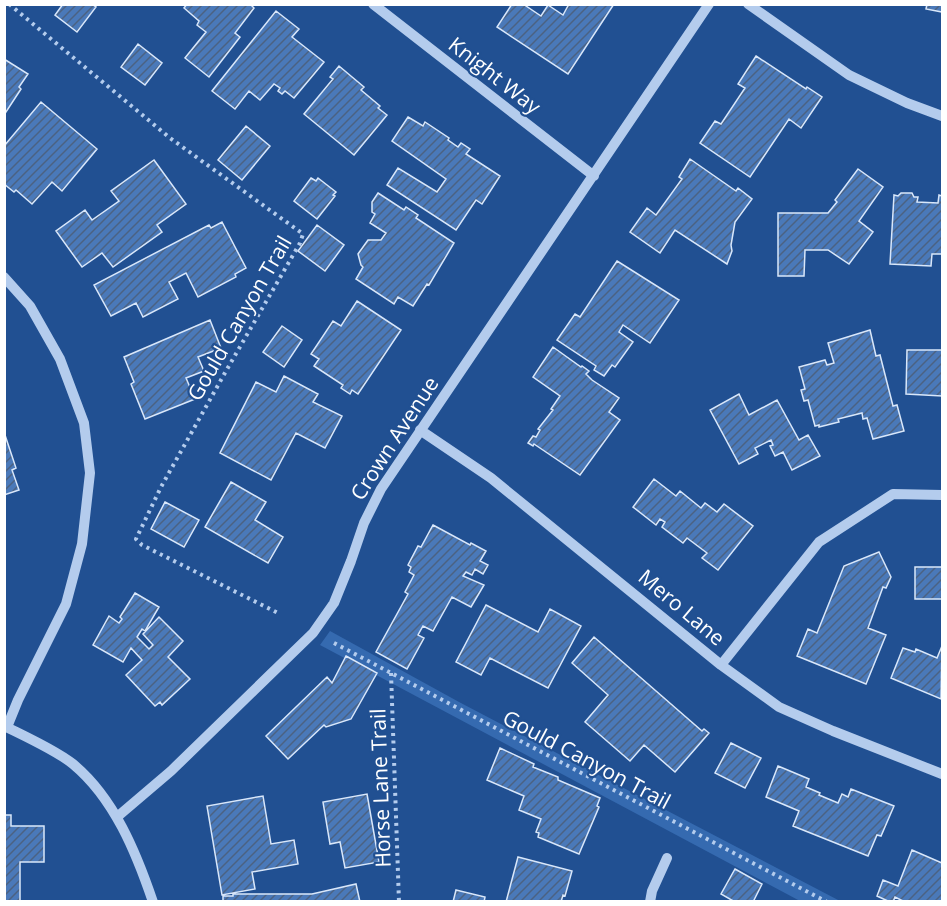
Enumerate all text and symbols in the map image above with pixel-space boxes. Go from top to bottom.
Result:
street label: Knight Way [443,30,547,120]
street label: Gould Canyon Trail [180,230,298,406]
street label: Crown Avenue [344,371,444,505]
street label: Mero Lane [633,563,731,651]
street label: Gould Canyon Trail [498,703,676,815]
street label: Horse Lane Trail [363,708,397,868]

